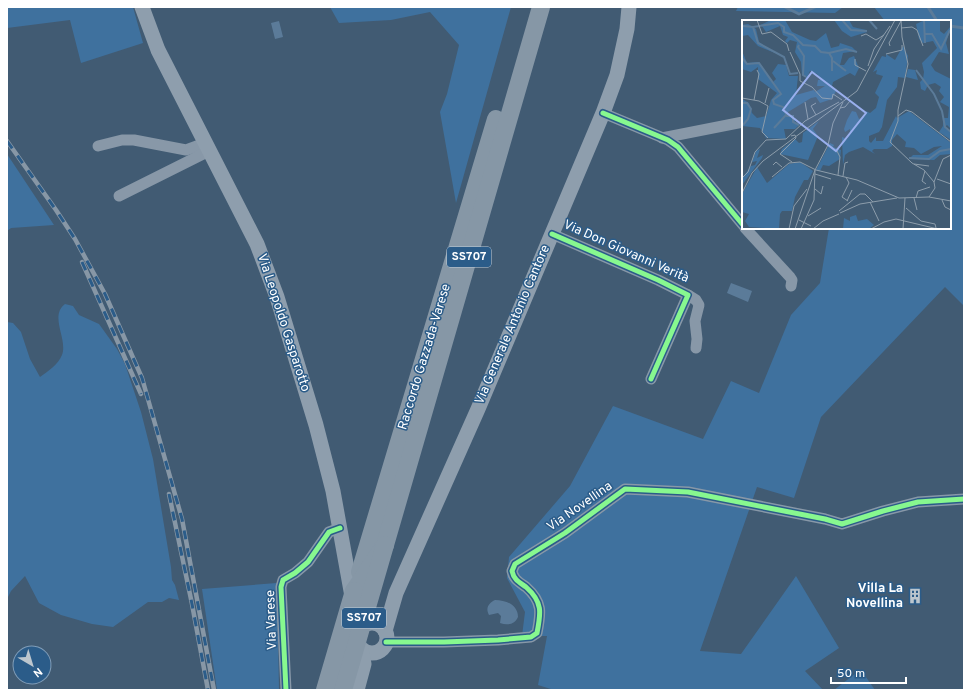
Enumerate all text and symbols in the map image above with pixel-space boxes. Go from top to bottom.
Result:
inset map [742,20,951,229]
street label: Via Don Giovanni Verità [561,217,691,287]
street label: Via Generale Antonio Cantore [472,243,554,407]
road number: SS707 [447,247,491,267]
street label: Via Leopoldo Gasparotto [253,252,313,394]
street label: Raccordo Gazzada-Varese [395,282,455,432]
street label: Via Novellina [544,479,616,535]
place label: Villa La Novellina [846,581,903,612]
building icon: Villa La Novellina [906,587,924,605]
street label: Via Varese [263,590,281,650]
road number: SS707 [342,608,386,628]
north arrow [12,645,52,685]
scale bar [831,659,906,685]
text: N [30,664,45,680]
text: 50 m [837,666,865,682]

